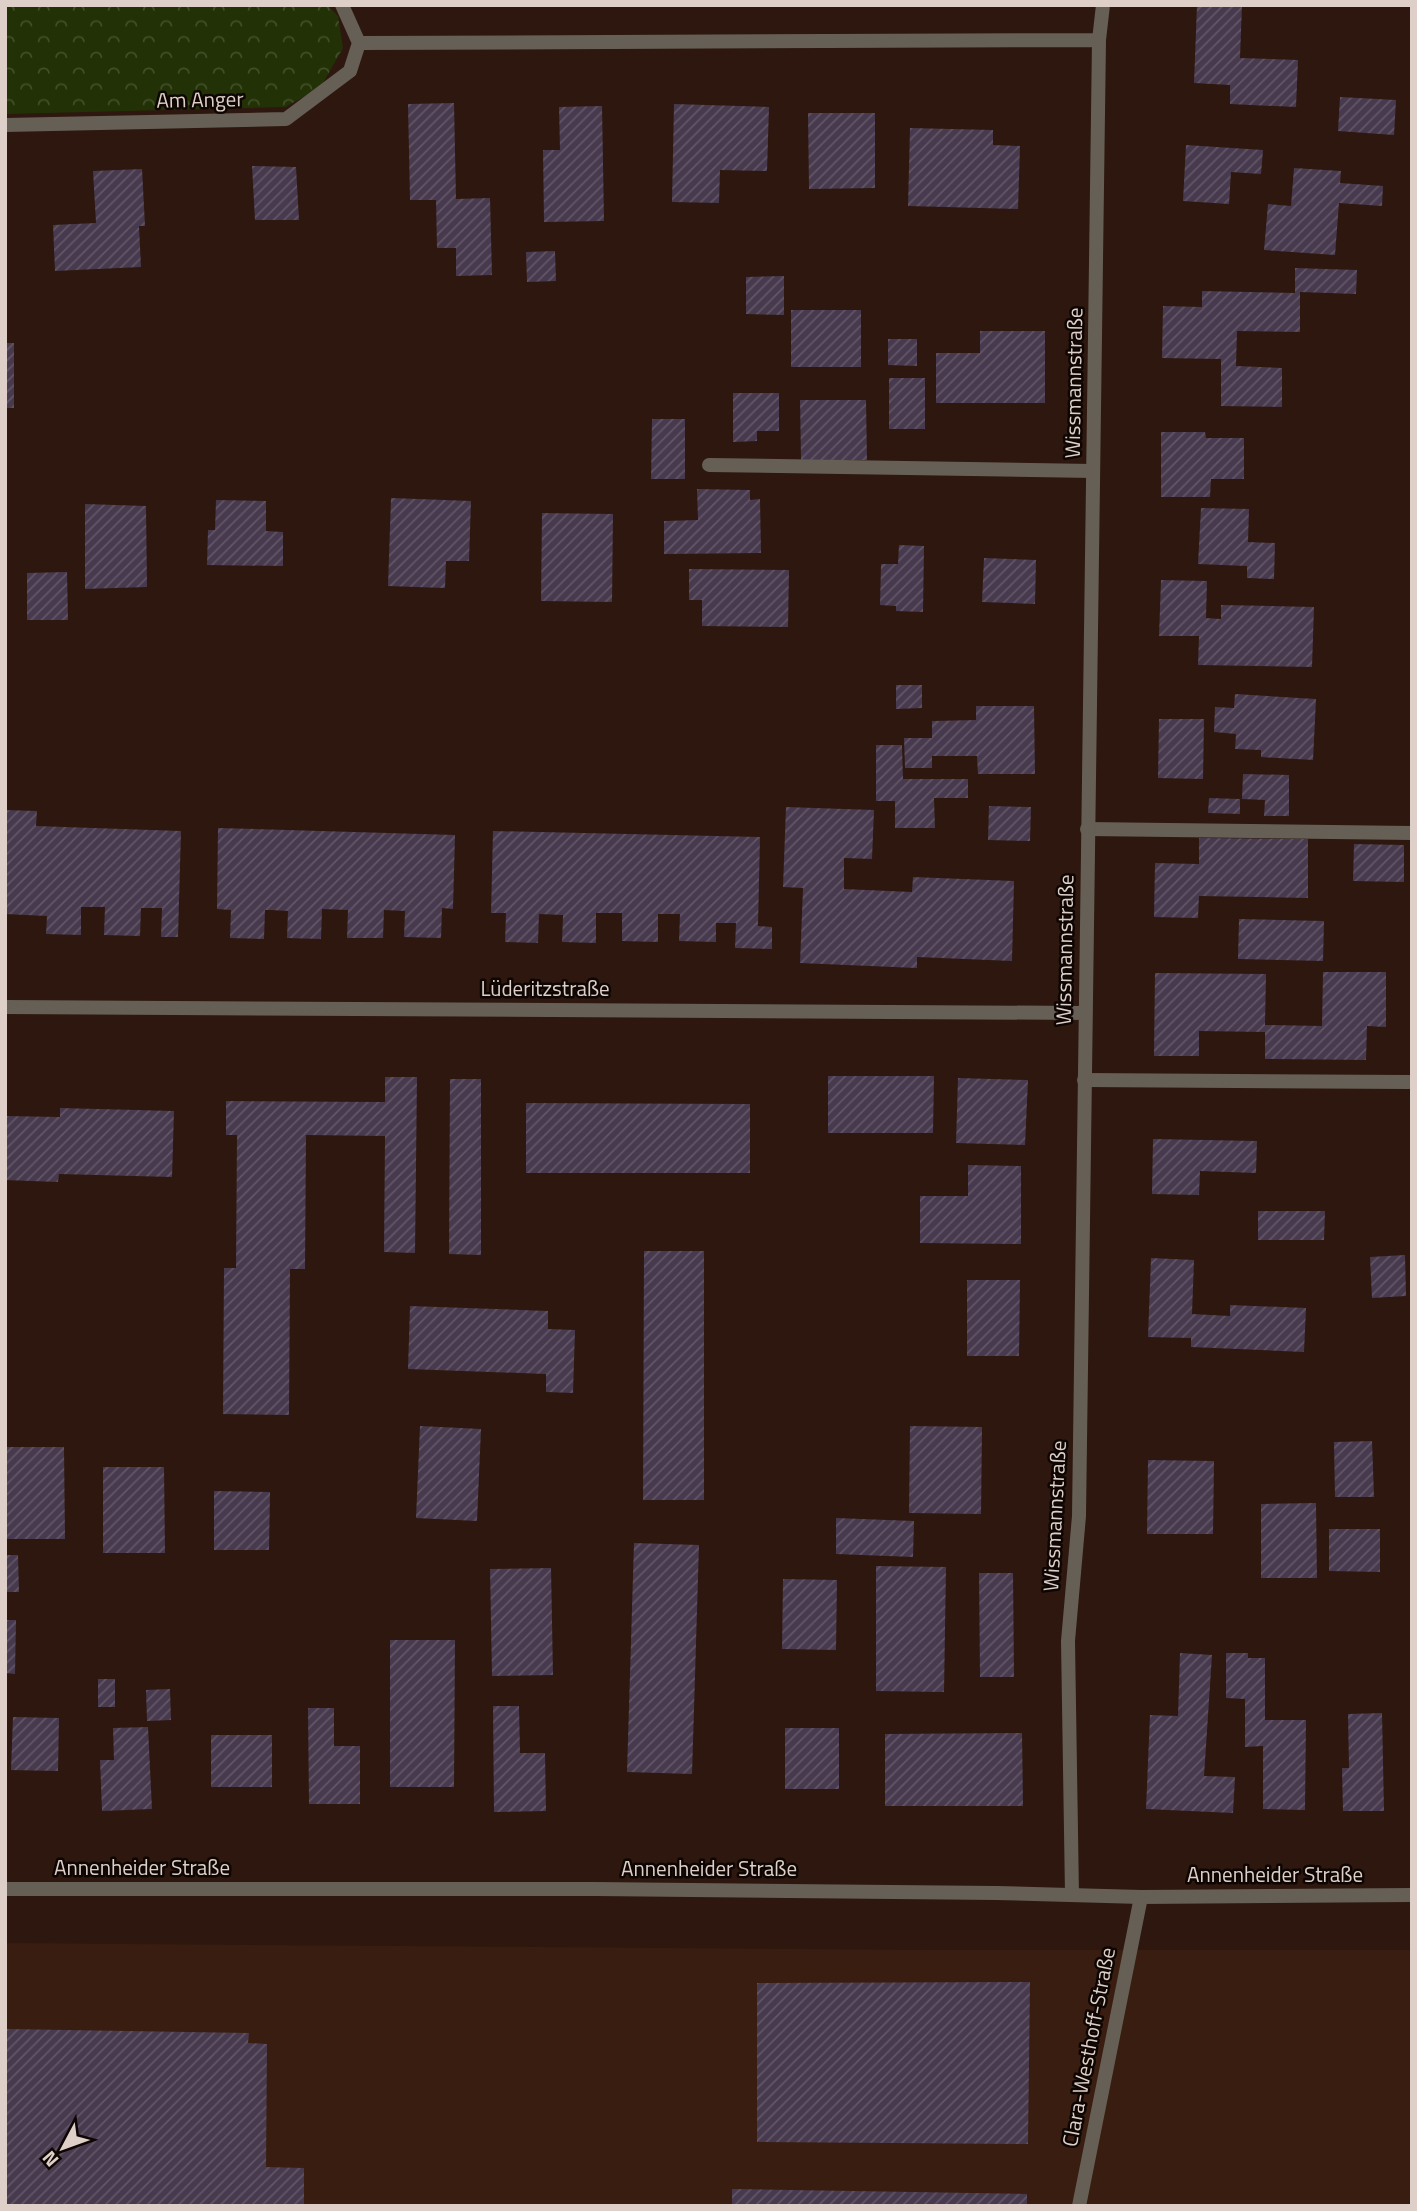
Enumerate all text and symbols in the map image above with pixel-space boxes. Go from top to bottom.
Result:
street label: Am Anger [156,82,244,116]
street label: Wissmannstraße [1056,307,1090,459]
street label: Wissmannstraße [1047,874,1081,1026]
street label: Lüderitzstraße [480,972,610,1004]
street label: Wissmannstraße [1034,1440,1074,1592]
street label: Annenheider Straße [54,1851,230,1883]
street label: Annenheider Straße [621,1852,797,1884]
street label: Annenheider Straße [1187,1858,1363,1890]
street label: Clara-Westhoff-Straße [1053,1944,1123,2149]
north arrow [28,2113,98,2183]
text: N [35,2145,65,2174]

